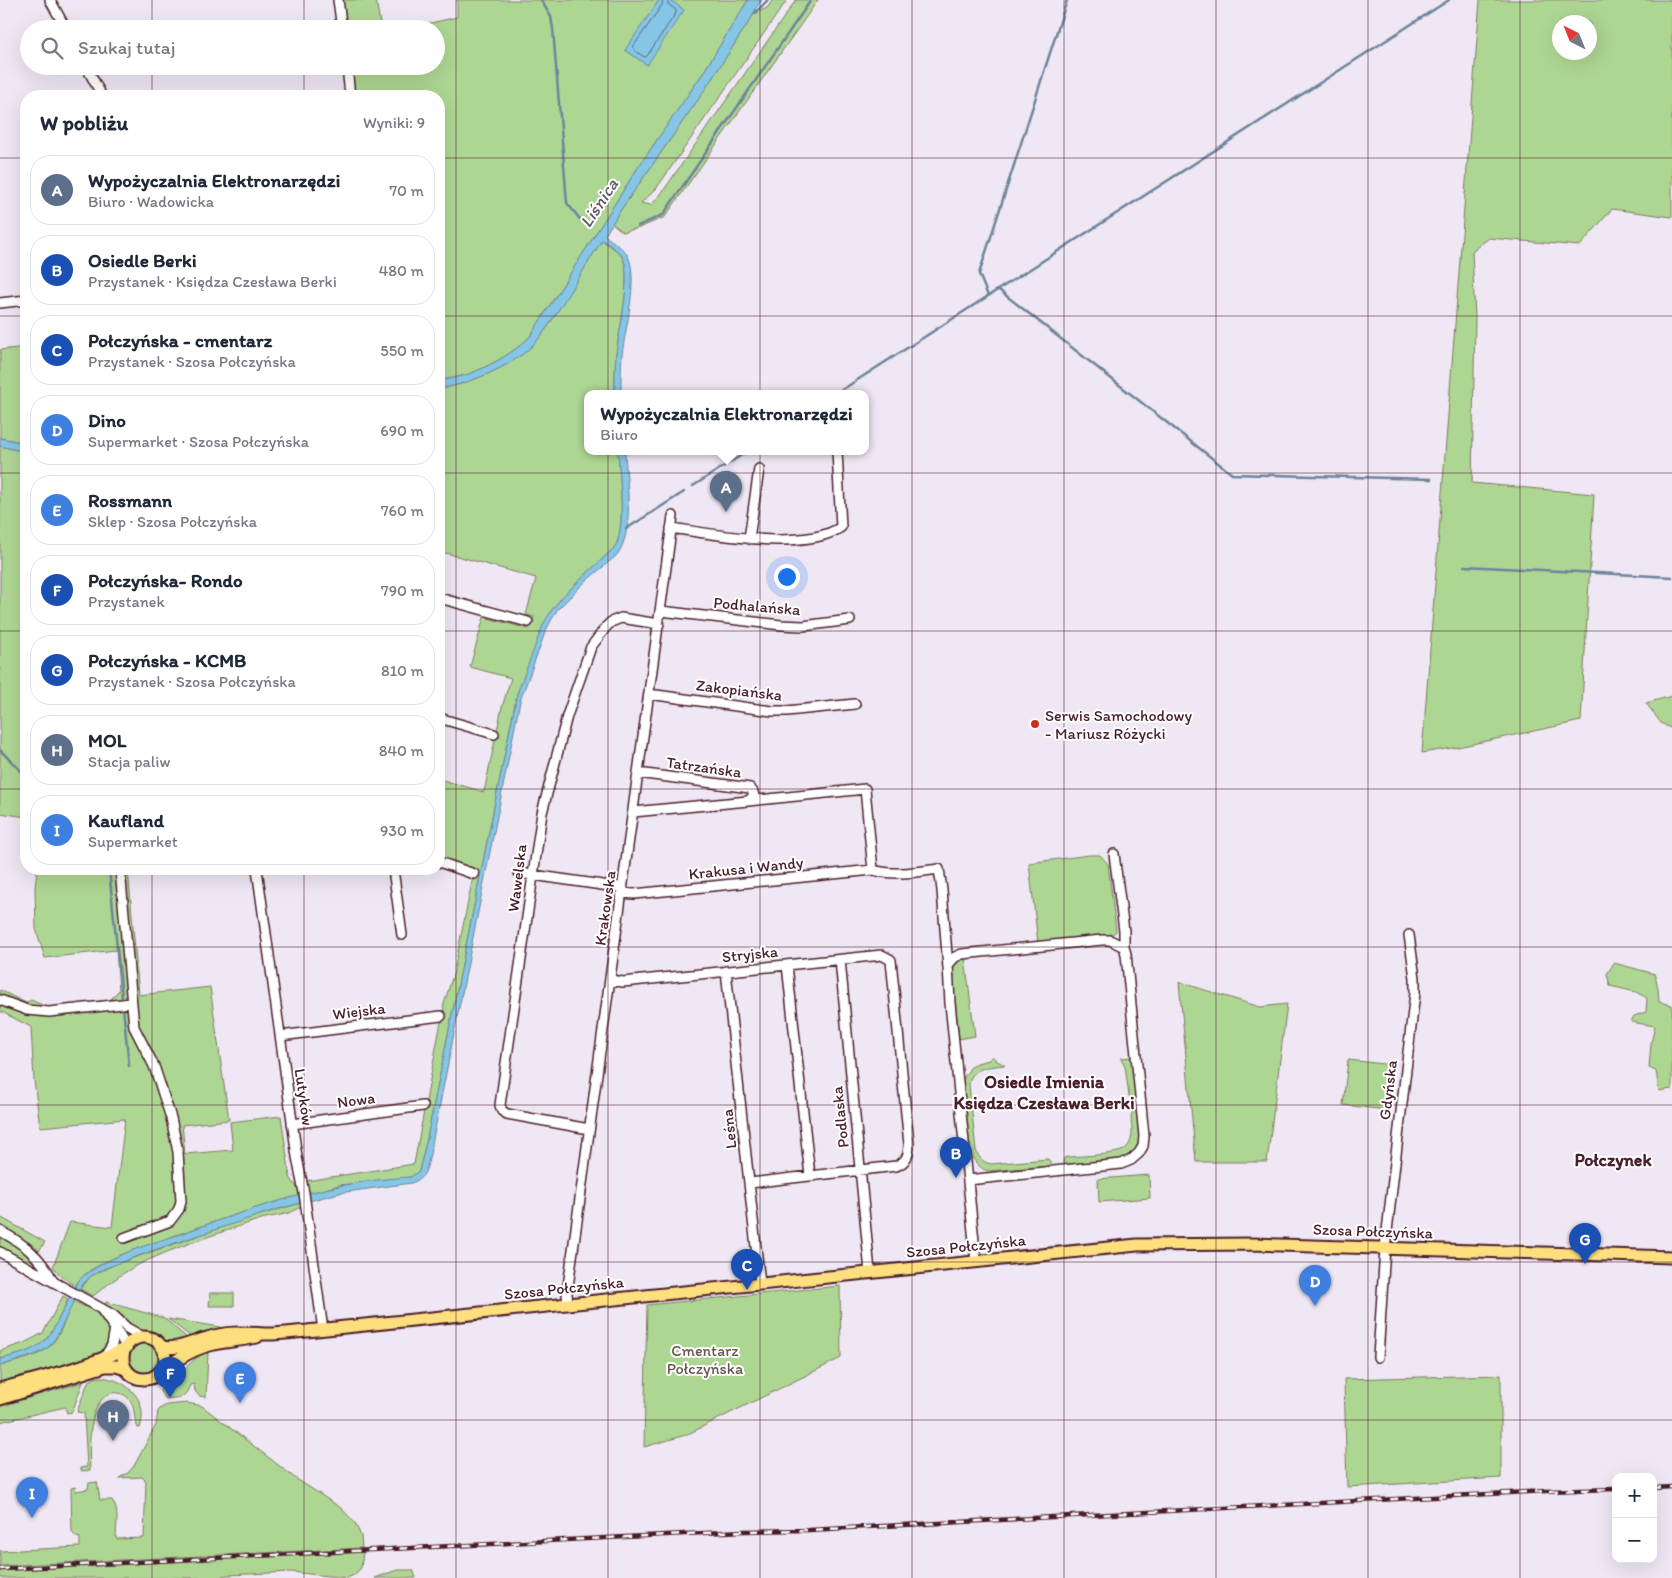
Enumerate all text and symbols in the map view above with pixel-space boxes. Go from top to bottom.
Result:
north arrow [1552,15,1597,60]
search box [20,20,445,75]
icon: search [38,34,66,62]
text: Szukaj tutaj [78,36,175,59]
text: W pobliżu [40,110,128,135]
text: Wyniki: 9 [363,113,425,132]
text: Wypożyczalnia Elektronarzędzi [88,169,340,192]
water label: Liśnica [575,174,623,232]
text: A [52,181,62,200]
text: 70 m [389,181,424,200]
text: Biuro · Wadowicka [88,192,214,211]
text: Osiedle Berki [88,249,197,272]
text: B [52,261,62,280]
text: 480 m [379,261,424,280]
text: Przystanek · Księdza Czesława Berki [88,272,337,291]
text: Połczyńska - cmentarz [88,329,272,352]
text: C [52,341,62,360]
text: 550 m [380,341,424,360]
text: Przystanek · Szosa Połczyńska [88,352,296,371]
popup [584,390,869,455]
text: Wypożyczalnia Elektronarzędzi [600,402,853,425]
text: Dino [88,409,126,432]
text: D [52,421,62,440]
text: 690 m [380,421,424,440]
text: Biuro [600,425,638,444]
text: Supermarket · Szosa Połczyńska [88,432,309,451]
pin: A [710,471,742,512]
text: Rossmann [88,489,172,512]
text: E [53,501,61,520]
text: 760 m [381,501,424,520]
text: Sklep · Szosa Połczyńska [88,512,257,531]
your location [774,564,800,590]
text: Połczyńska- Rondo [88,569,243,592]
text: F [53,581,61,600]
text: 790 m [381,581,424,600]
text: Przystanek [88,592,165,611]
street label: Podhalańska [713,593,802,619]
text: Połczyńska - KCMB [88,649,246,672]
text: G [51,661,63,680]
text: 810 m [381,661,424,680]
text: Przystanek · Szosa Połczyńska [88,672,296,691]
street label: Zakopiańska [695,675,783,705]
place label: Serwis Samochodowy - Mariusz Różycki [1045,706,1192,743]
marker: Serwis Samochodowy - Mariusz Różycki [1029,718,1041,730]
text: MOL [88,729,126,752]
text: H [51,741,63,760]
text: 840 m [379,741,424,760]
text: Stacja paliw [88,752,170,771]
street label: Tatrzańska [665,752,743,782]
text: Kaufland [88,809,164,832]
text: I [54,821,60,840]
text: 930 m [380,821,424,840]
text: Supermarket [88,832,178,851]
street label: Wawelska [503,842,531,913]
street label: Krakusa i Wandy [688,852,805,883]
street label: Krakowska [590,869,620,947]
street label: Stryjska [721,942,780,966]
street label: Wiejska [332,998,387,1024]
street label: Gdyńska [1375,1058,1401,1121]
street label: Lutyków [291,1067,317,1127]
district label: Osiedle Imienia Księdza Czesława Berki [953,1071,1135,1114]
street label: Podlaska [827,1085,853,1149]
street label: Nowa [336,1088,376,1112]
street label: Leśna [717,1108,741,1150]
pin: B [940,1137,972,1178]
district label: Połczynek [1574,1149,1652,1171]
street label: Szosa Połczyńska [1313,1219,1434,1243]
pin: G [1569,1223,1601,1264]
street label: Szosa Połczyńska [905,1230,1027,1262]
pin: C [731,1249,763,1290]
pin: D [1299,1265,1331,1306]
street label: Szosa Połczyńska [503,1272,625,1304]
park label: Cmentarz Połczyńska [667,1341,744,1378]
pin: F [154,1357,186,1398]
pin: E [224,1362,256,1403]
pin: H [97,1400,129,1441]
map controls [1612,1473,1657,1563]
button: + [1612,1473,1657,1518]
pin: I [16,1477,48,1518]
button: − [1612,1518,1657,1563]

